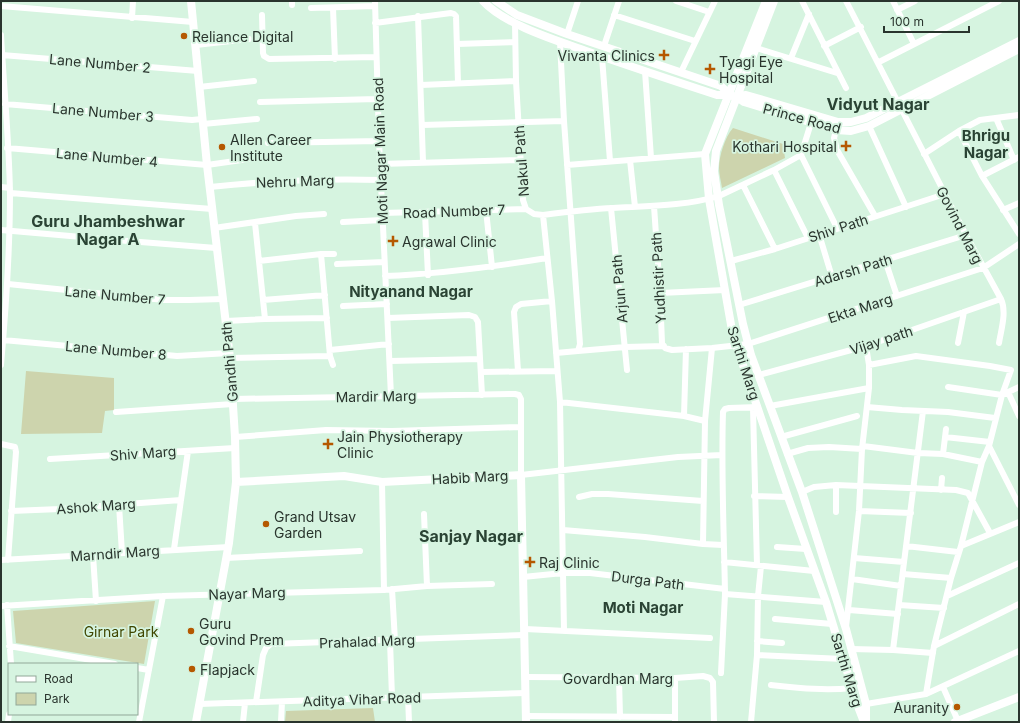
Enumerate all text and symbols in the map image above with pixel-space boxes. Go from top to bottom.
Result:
scale bar [884,8,969,34]
text: 100 m [890,14,924,29]
place label: Reliance Digital [192,28,293,45]
marker: Reliance Digital [179,31,189,41]
place label: Vivanta Clinics [558,47,655,64]
marker: Vivanta Clinics [658,49,670,61]
street label: Lane Number 2 [49,50,151,76]
place label: Tyagi Eye Hospital [719,53,783,86]
marker: Tyagi Eye Hospital [704,63,716,75]
street label: Moti Nagar Main Road [369,77,391,225]
district label: Vidyut Nagar [826,94,930,114]
street label: Lane Number 3 [52,99,154,125]
street label: Prince Road [761,99,843,137]
street label: Nakul Path [510,125,532,197]
district label: Bhrigu Nagar [962,126,1010,162]
place label: Allen Career Institute [230,131,312,164]
place label: Kothari Hospital [732,138,837,155]
marker: Kothari Hospital [840,140,852,152]
marker: Allen Career Institute [217,142,227,152]
street label: Lane Number 4 [55,144,159,170]
street label: Nehru Marg [255,171,335,191]
street label: Govind Marg [933,183,987,267]
street label: Road Number 7 [402,201,506,221]
street label: Shiv Path [806,210,870,246]
district label: Guru Jhambeshwar Nagar A [31,211,185,249]
street label: Yudhistir Path [647,232,669,324]
place label: Agrawal Clinic [402,233,497,250]
marker: Agrawal Clinic [387,235,399,247]
street label: Adarsh Path [812,250,894,290]
street label: Arjun Path [608,254,630,324]
street label: Lane Number 7 [64,282,166,308]
district label: Nityanand Nagar [349,282,473,301]
street label: Ekta Marg [826,290,894,326]
street label: Gandhi Path [217,321,241,403]
street label: Vijay path [847,322,915,358]
street label: Sarthi Marg [724,324,764,402]
street label: Lane Number 8 [65,337,167,363]
street label: Mardir Marg [335,387,417,405]
place label: Jain Physiotherapy Clinic [337,428,463,461]
marker: Jain Physiotherapy Clinic [322,438,334,450]
street label: Shiv Marg [109,442,177,464]
street label: Habib Marg [431,466,509,488]
street label: Ashok Marg [56,495,136,517]
place label: Grand Utsav Garden [274,508,356,541]
marker: Grand Utsav Garden [261,519,271,529]
district label: Sanjay Nagar [419,526,523,546]
street label: Marndir Marg [70,541,160,565]
place label: Raj Clinic [539,554,600,571]
marker: Raj Clinic [524,556,536,568]
street label: Durga Path [611,567,685,593]
street label: Nayar Marg [208,583,286,603]
district label: Moti Nagar [603,598,683,617]
place label: Guru Govind Prem [199,615,284,648]
park label: Girnar Park [84,623,159,640]
marker: Guru Govind Prem [186,626,196,636]
street label: Prahalad Marg [319,631,415,651]
street label: Sarthi Marg [828,631,866,709]
place label: Flapjack [200,661,255,678]
legend [8,663,138,715]
marker: Flapjack [187,664,197,674]
street label: Govardhan Marg [563,670,673,687]
text: Road [44,671,73,686]
street label: Aditya Vihar Road [303,688,421,710]
text: Park [44,691,70,706]
place label: Auranity [894,699,949,716]
marker: Auranity [952,702,962,712]

